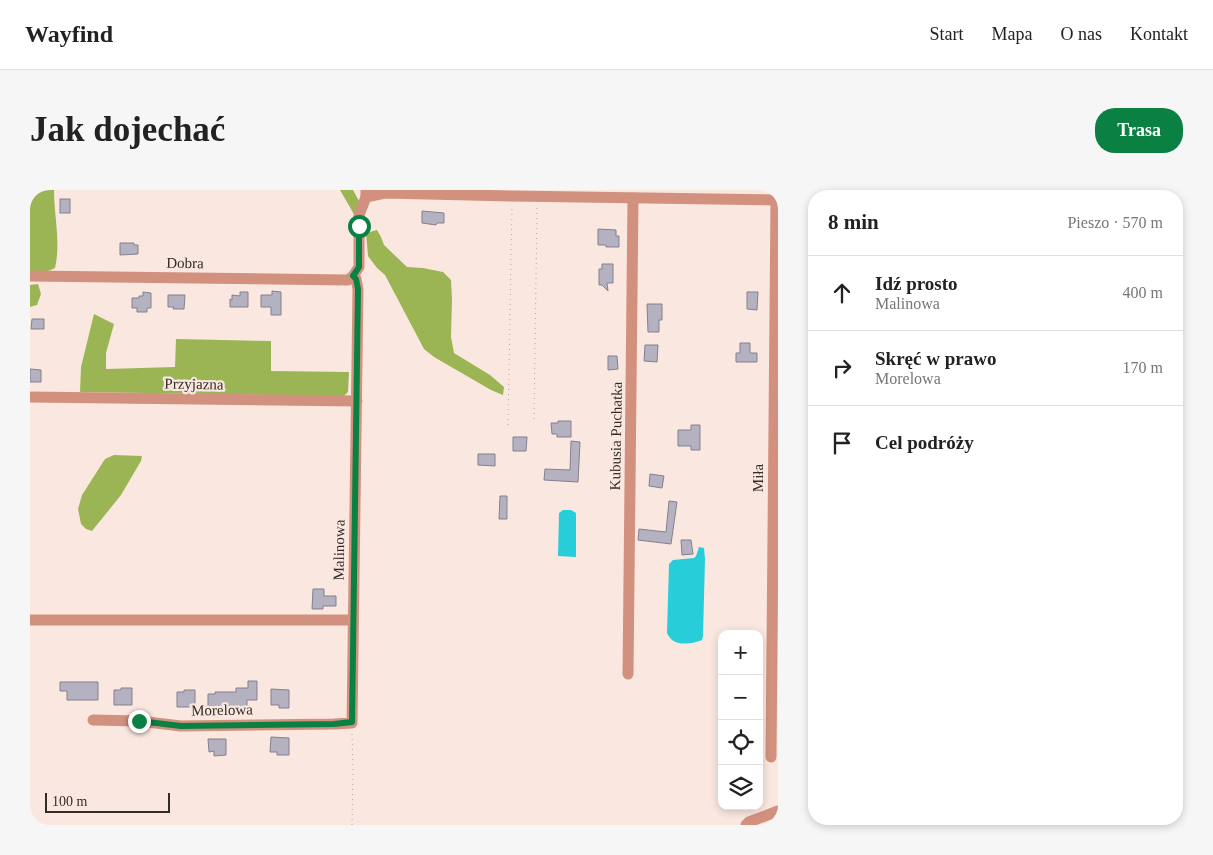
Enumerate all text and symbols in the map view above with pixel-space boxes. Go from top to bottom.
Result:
text: Wayfind [25,21,113,47]
text: Start [930,24,964,44]
text: Mapa [992,24,1033,44]
text: O nas [1061,24,1102,44]
text: Kontakt [1130,24,1188,44]
button: Trasa [1095,108,1183,153]
text: Jak dojechać [30,110,225,149]
text: 8 min [828,210,879,234]
text: Pieszo · 570 m [1067,214,1163,231]
route start [348,215,371,238]
street label: Dobra [166,255,204,271]
text: Idź prosto [875,273,958,294]
icon: ahead [828,279,856,307]
text: 400 m [1123,284,1163,301]
text: Malinowa [875,295,940,312]
text: Skręć w prawo [875,348,996,369]
icon: right [828,354,856,382]
text: 170 m [1123,359,1163,376]
text: Morelowa [875,370,941,387]
street label: Przyjazna [164,375,224,393]
street label: Kubusia Puchatka [607,381,625,490]
icon: arrive [828,429,856,457]
text: Cel podróży [875,432,974,453]
street label: Miła [750,463,766,492]
street label: Malinowa [330,519,348,581]
map controls [718,630,763,810]
button: + [718,630,763,675]
button: − [718,675,763,720]
street label: Morelowa [191,701,253,719]
route end [128,710,151,733]
button: locate [718,720,763,765]
button: layers [718,765,763,810]
scale bar [45,790,170,813]
text: 100 m [52,794,87,809]

